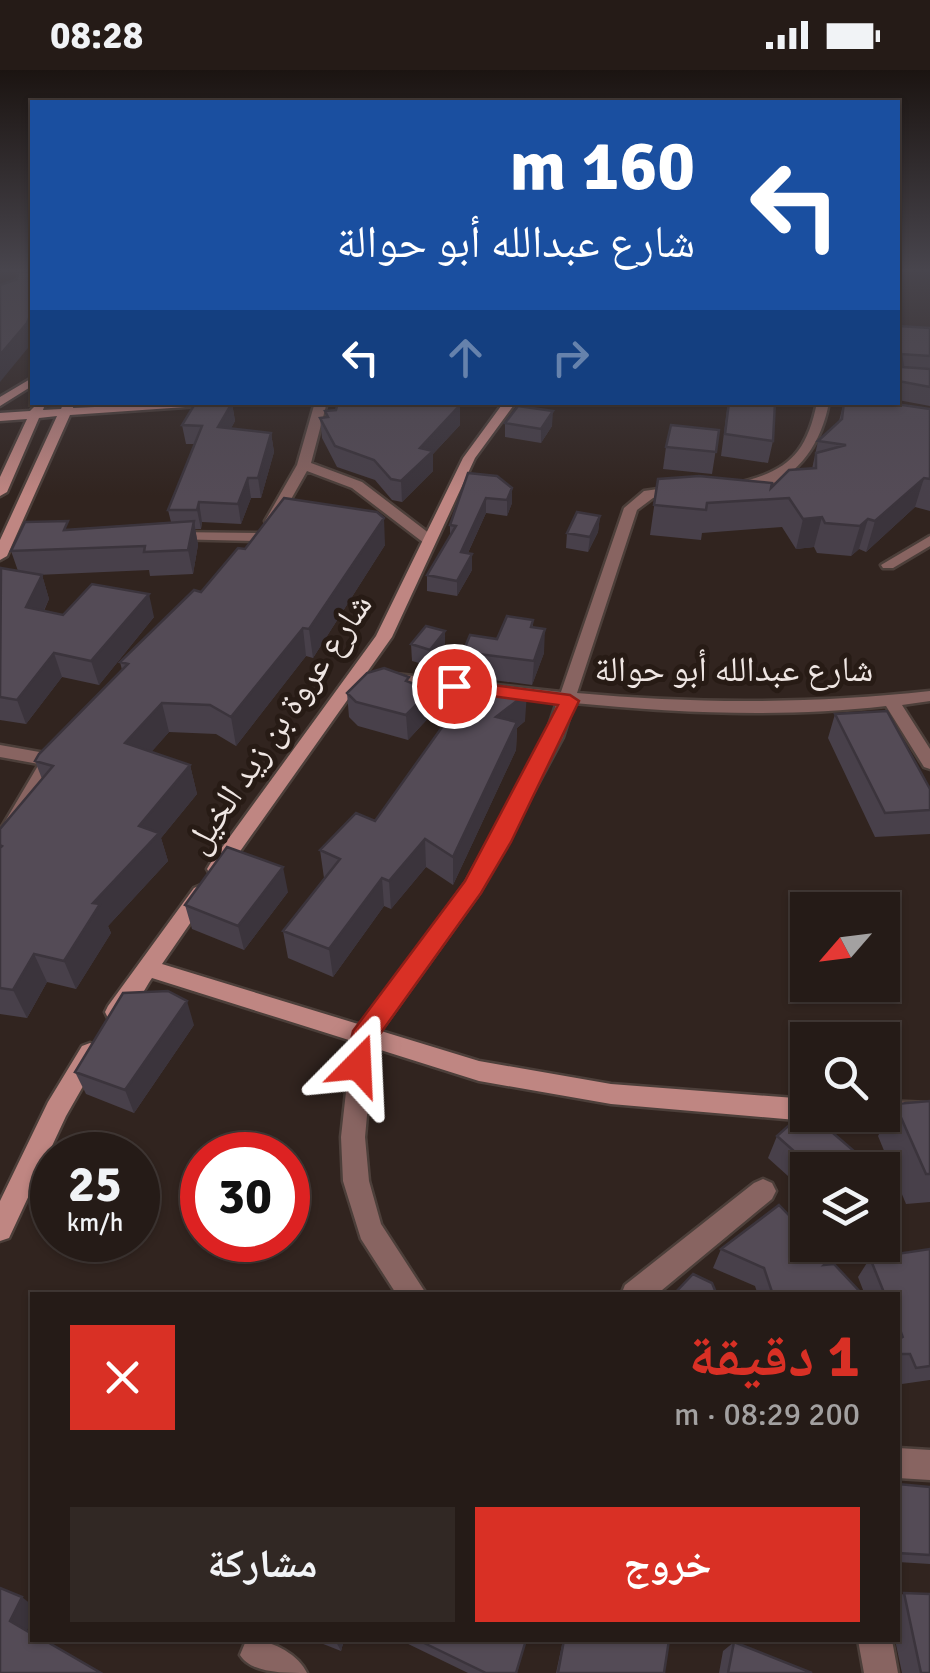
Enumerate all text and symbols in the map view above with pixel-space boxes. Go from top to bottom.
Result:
text: 08:28 [50,12,143,59]
text: 160 m [510,123,695,209]
icon: left [730,140,860,270]
text: شارع عبدالله أبو حوالة [337,215,695,270]
icon: left [333,330,388,385]
icon: ahead [438,330,493,385]
icon: right [543,330,598,385]
street label: شارع عروة بن زيد الخيل [175,585,381,861]
pin [412,644,497,729]
street label: شارع عبدالله أبو حوالة [595,648,873,691]
icon: arrive [427,659,482,714]
north arrow [790,892,900,1002]
map controls [790,892,900,1262]
position arrow [306,1013,410,1117]
button: search [790,1022,900,1132]
speed limit sign: 30 [180,1132,310,1262]
button: layers [790,1152,900,1262]
text: 25 [68,1154,122,1216]
text: km/h [67,1207,123,1238]
text: 1 دقيقة [688,1320,860,1394]
button: close [70,1325,175,1430]
text: 200 m · 08:29 [674,1395,860,1434]
button: مشاركة [70,1507,455,1622]
button: خروج [475,1507,860,1622]

